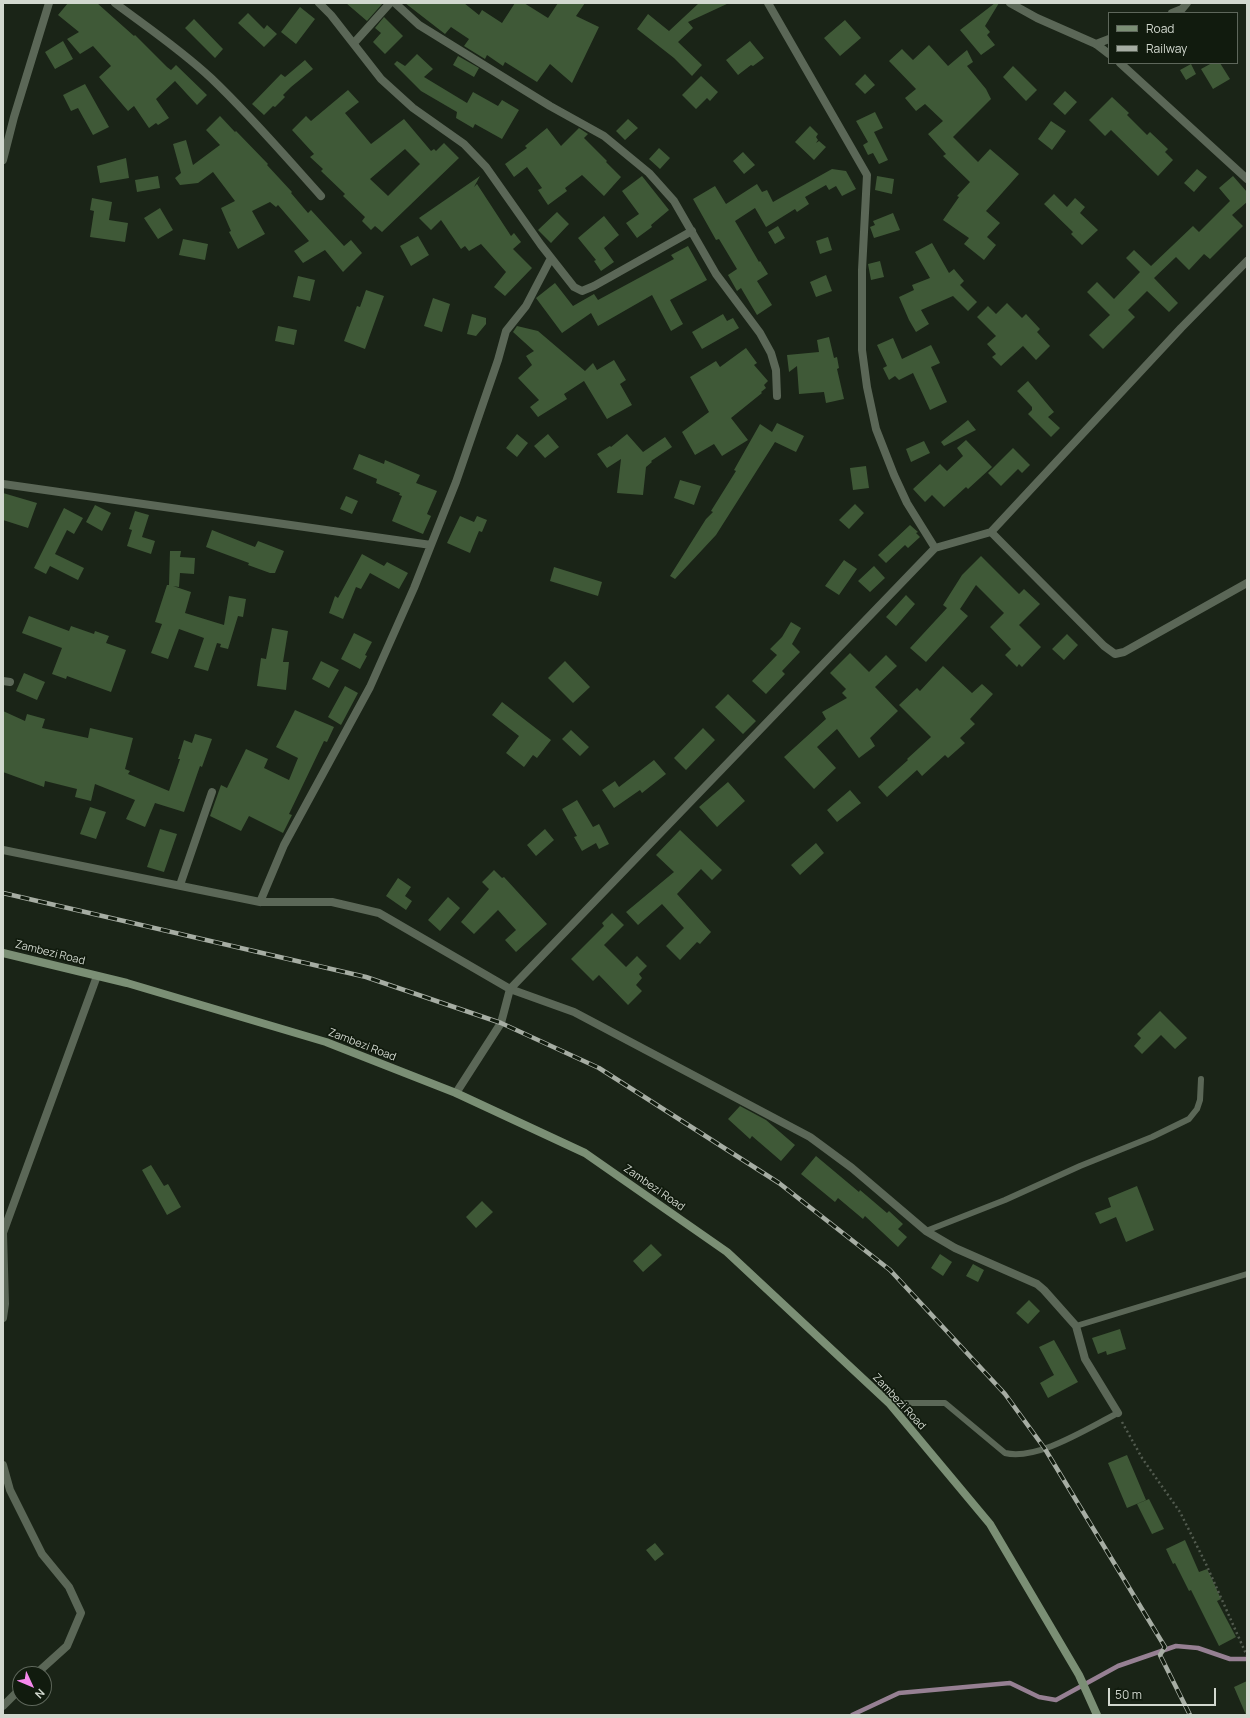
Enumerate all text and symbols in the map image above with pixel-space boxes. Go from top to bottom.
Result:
legend [1108,12,1238,64]
text: Road [1146,20,1174,37]
text: Railway [1146,40,1187,57]
street label: Zambezi Road [14,938,86,968]
street label: Zambezi Road [326,1026,398,1064]
street label: Zambezi Road [621,1162,687,1214]
street label: Zambezi Road [870,1371,928,1433]
north arrow [12,1666,52,1706]
scale bar [1110,1680,1218,1706]
text: N [32,1686,48,1702]
text: 50 m [1115,1686,1142,1703]

